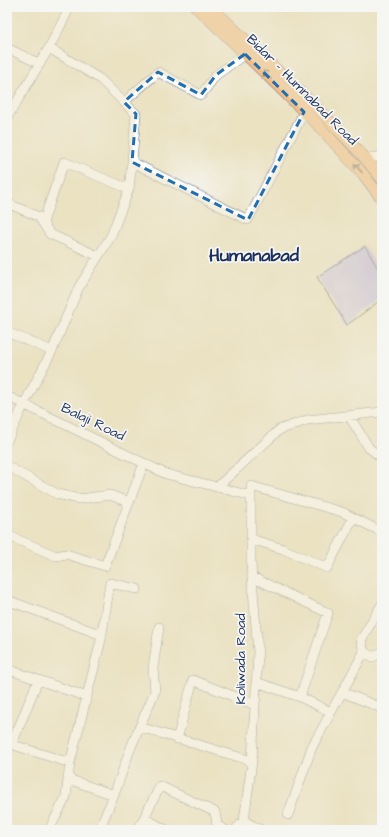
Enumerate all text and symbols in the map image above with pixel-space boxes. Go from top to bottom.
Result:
street label: Bidar - Humnabad Road [242,30,362,150]
one-way arrow [262,70,272,80]
one-way arrow [353,163,363,173]
district label: Humanabad [209,243,300,268]
street label: Balaji Road [58,398,128,446]
street label: Koliwada Road [231,613,251,705]

